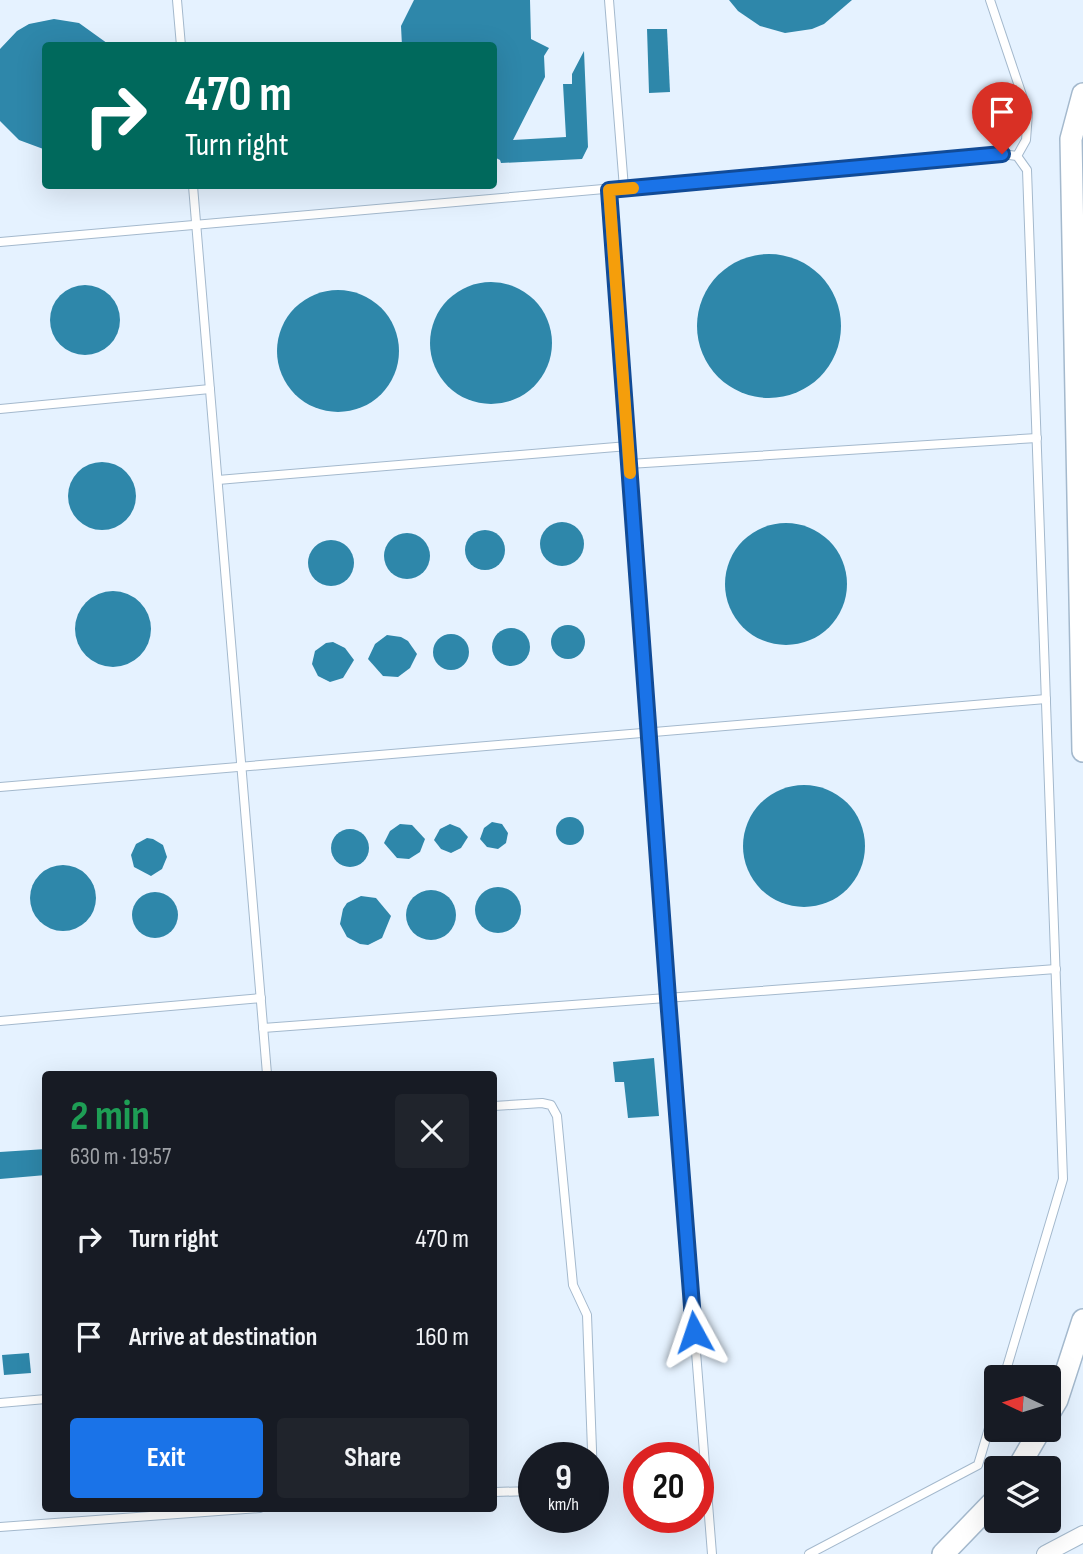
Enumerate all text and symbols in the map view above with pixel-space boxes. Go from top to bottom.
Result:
text: 470 m [185,66,292,125]
icon: right [70,70,161,161]
pin [972,82,1032,154]
icon: arrive [983,93,1021,131]
text: Turn right [185,126,289,165]
text: 2 min [70,1091,150,1142]
button: close [395,1094,469,1168]
text: 630 m · 19:57 [70,1143,171,1171]
icon: right [70,1220,108,1258]
text: Turn right [129,1224,218,1255]
text: 470 m [416,1224,469,1255]
position arrow [657,1295,731,1369]
icon: arrive [70,1318,108,1356]
text: Arrive at destination [129,1322,317,1353]
text: 160 m [416,1322,469,1353]
north arrow [984,1365,1060,1442]
map controls [984,1365,1061,1533]
button: Exit [70,1418,263,1498]
button: Share [277,1418,469,1498]
speed limit sign: 20 [623,1442,714,1533]
button: layers [984,1456,1061,1533]
text: 9 [555,1457,572,1500]
text: km/h [548,1494,579,1515]

